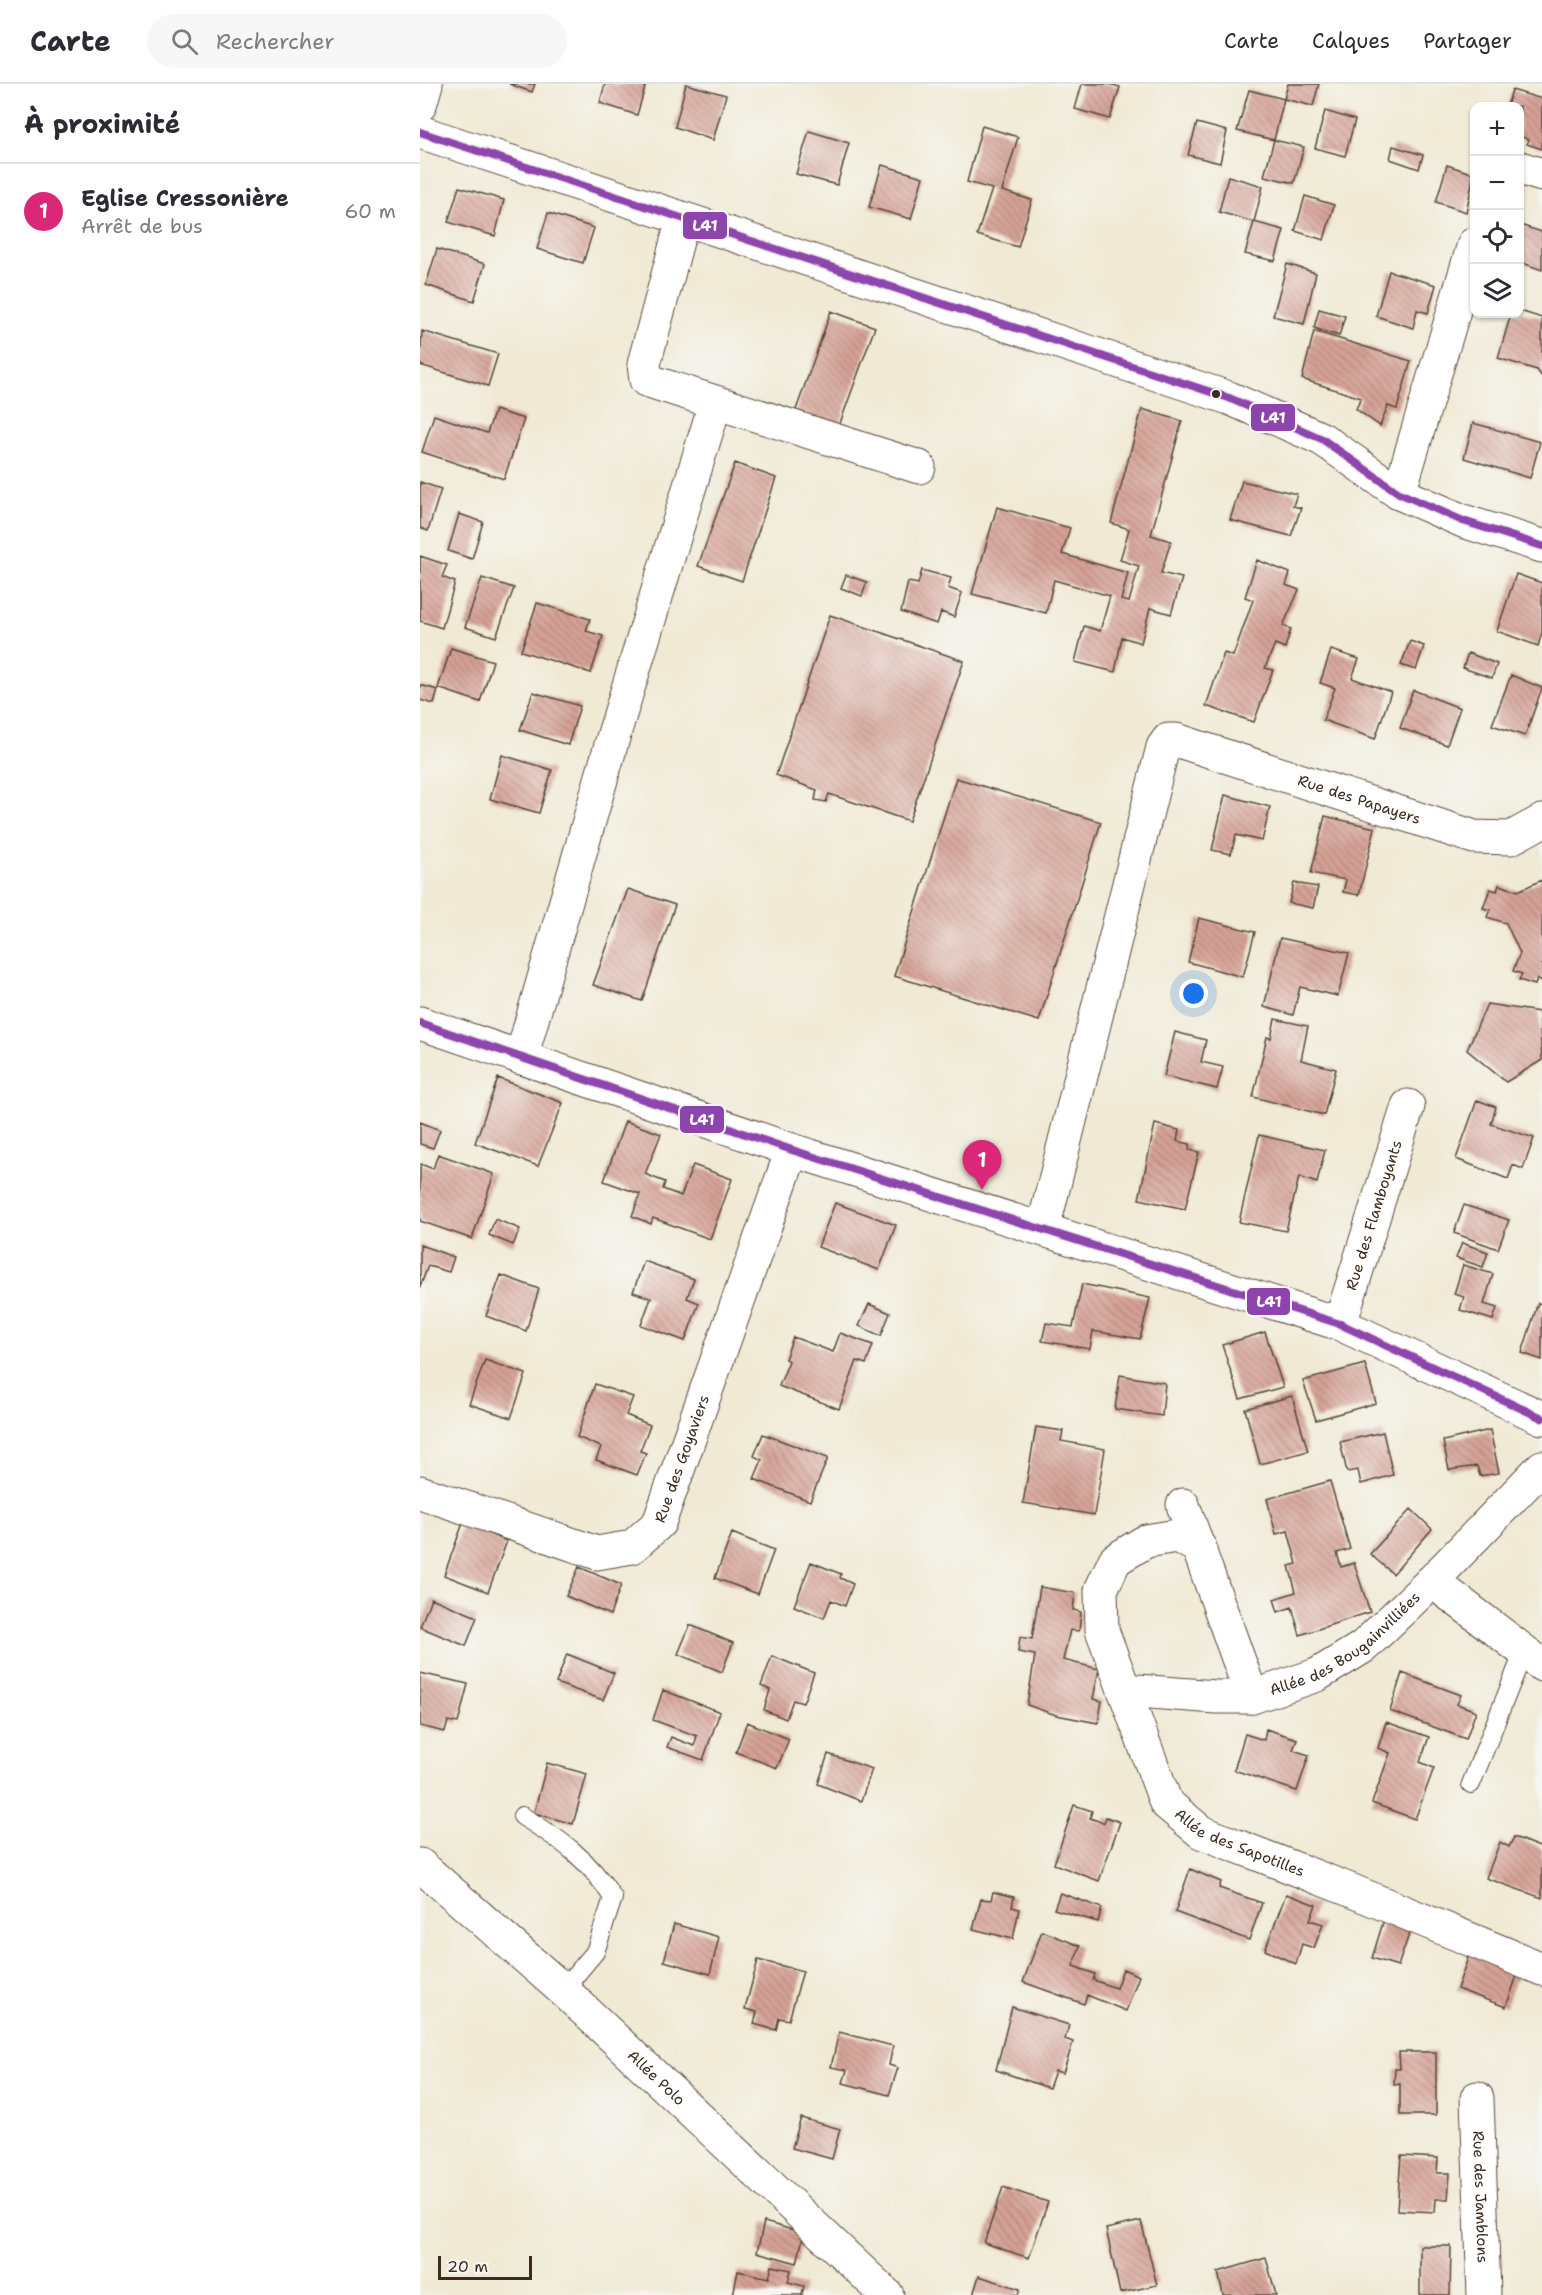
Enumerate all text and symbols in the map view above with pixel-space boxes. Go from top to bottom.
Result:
search box [147,14,567,68]
text: Carte [30,22,111,60]
icon: search [168,25,201,58]
text: Rechercher [216,27,335,56]
text: Carte [1224,27,1279,55]
text: Calques [1312,27,1390,55]
text: Partager [1423,27,1512,55]
map controls [1470,102,1524,318]
button: + [1470,102,1524,156]
text: À proximité [24,106,180,141]
button: − [1470,156,1524,210]
text: Eglise Cressonière [81,184,289,213]
text: 1 [39,198,48,224]
text: 60 m [344,198,396,224]
button: locate [1470,210,1524,264]
line badge: L41 [682,211,728,240]
text: Arrêt de bus [81,213,203,239]
text: L41 [692,215,718,236]
button: layers [1470,264,1524,318]
unlabelled marker [1210,388,1222,400]
line badge: L41 [1250,403,1296,432]
text: L41 [1260,407,1286,428]
street label: Rue des Papayers [1295,770,1423,829]
your location [1179,979,1208,1008]
line badge: L41 [679,1105,725,1134]
text: L41 [689,1109,715,1130]
street label: Rue des Flamboyants [1341,1138,1407,1293]
pin: 1 [962,1140,1002,1190]
line badge: L41 [1246,1287,1291,1316]
text: L41 [1256,1291,1282,1312]
street label: Rue des Goyaviers [650,1392,714,1525]
street label: Allée des Bougainvilliées [1267,1587,1425,1700]
street label: Allée des Sapotilles [1170,1804,1307,1881]
street label: Allée Polo [623,2046,689,2110]
street label: Rue des Jamblons [1468,2130,1493,2263]
scale bar [438,2253,532,2280]
text: 20 m [447,2256,488,2277]

